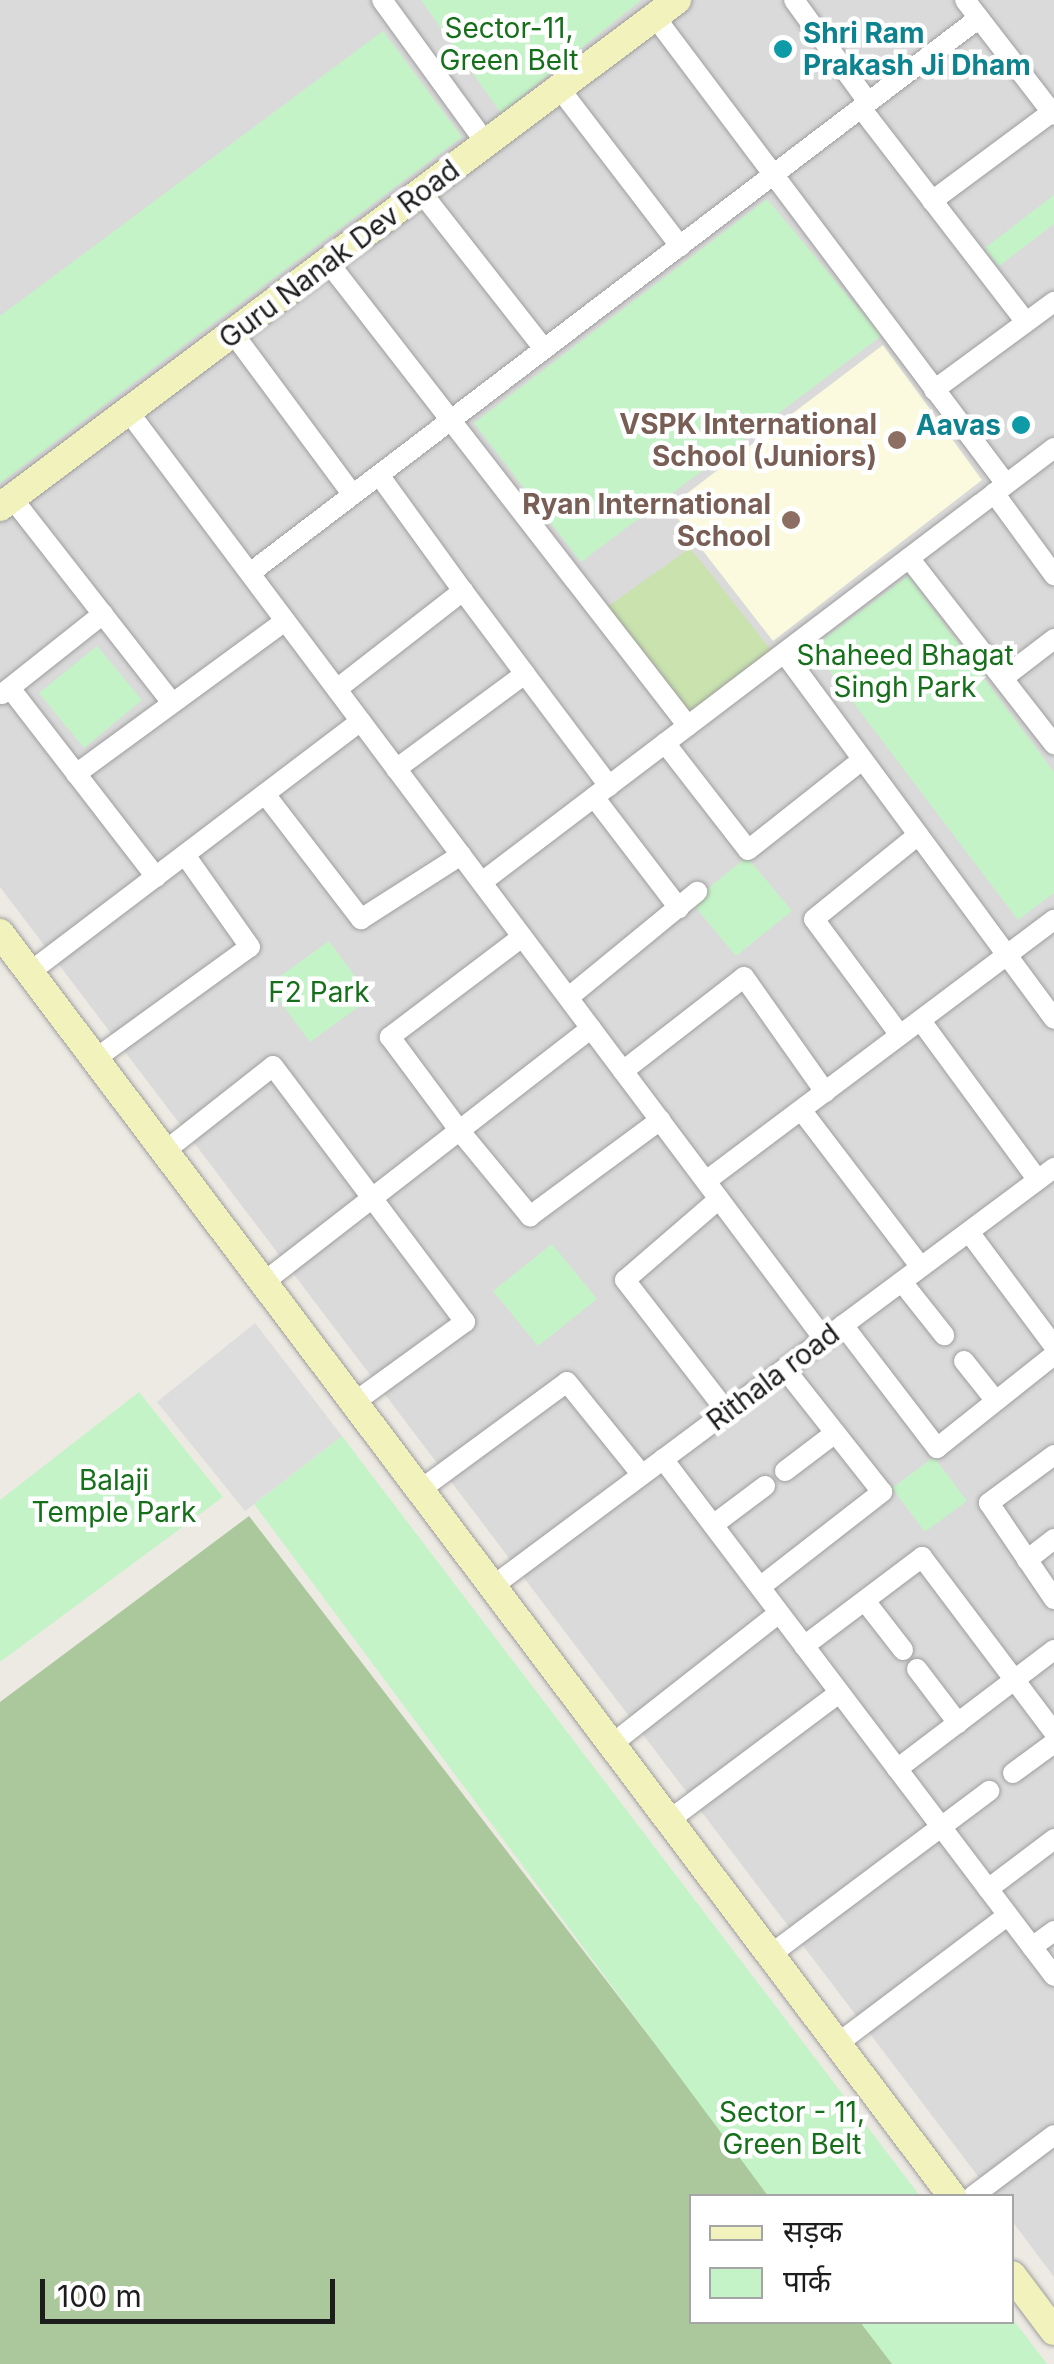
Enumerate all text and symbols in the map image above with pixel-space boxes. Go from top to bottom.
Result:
park label: Sector-11, Green Belt [439,11,579,77]
place label: Shri Ram Prakash Ji Dham [803,16,1031,82]
marker: Shri Ram Prakash Ji Dham [772,38,794,60]
street label: Guru Nanak Dev Road [212,153,466,355]
place label: VSPK International School (Juniors) [619,407,877,473]
place label: Aavas [916,408,1001,442]
marker: Aavas [1010,414,1032,436]
marker: VSPK International School (Juniors) [886,429,908,451]
place label: Ryan International School [522,487,771,553]
marker: Ryan International School [780,509,802,531]
park label: Shaheed Bhagat Singh Park [796,638,1014,704]
park label: F2 Park [268,975,370,1009]
street label: Rithala road [700,1316,846,1438]
park label: Balaji Temple Park [32,1463,196,1529]
park label: Sector - 11, Green Belt [719,2095,865,2161]
legend [689,2194,1014,2324]
text: सड़क [783,2213,842,2249]
scale bar [45,2259,340,2321]
text: पार्क [783,2263,831,2299]
text: 100 m [57,2278,142,2314]

